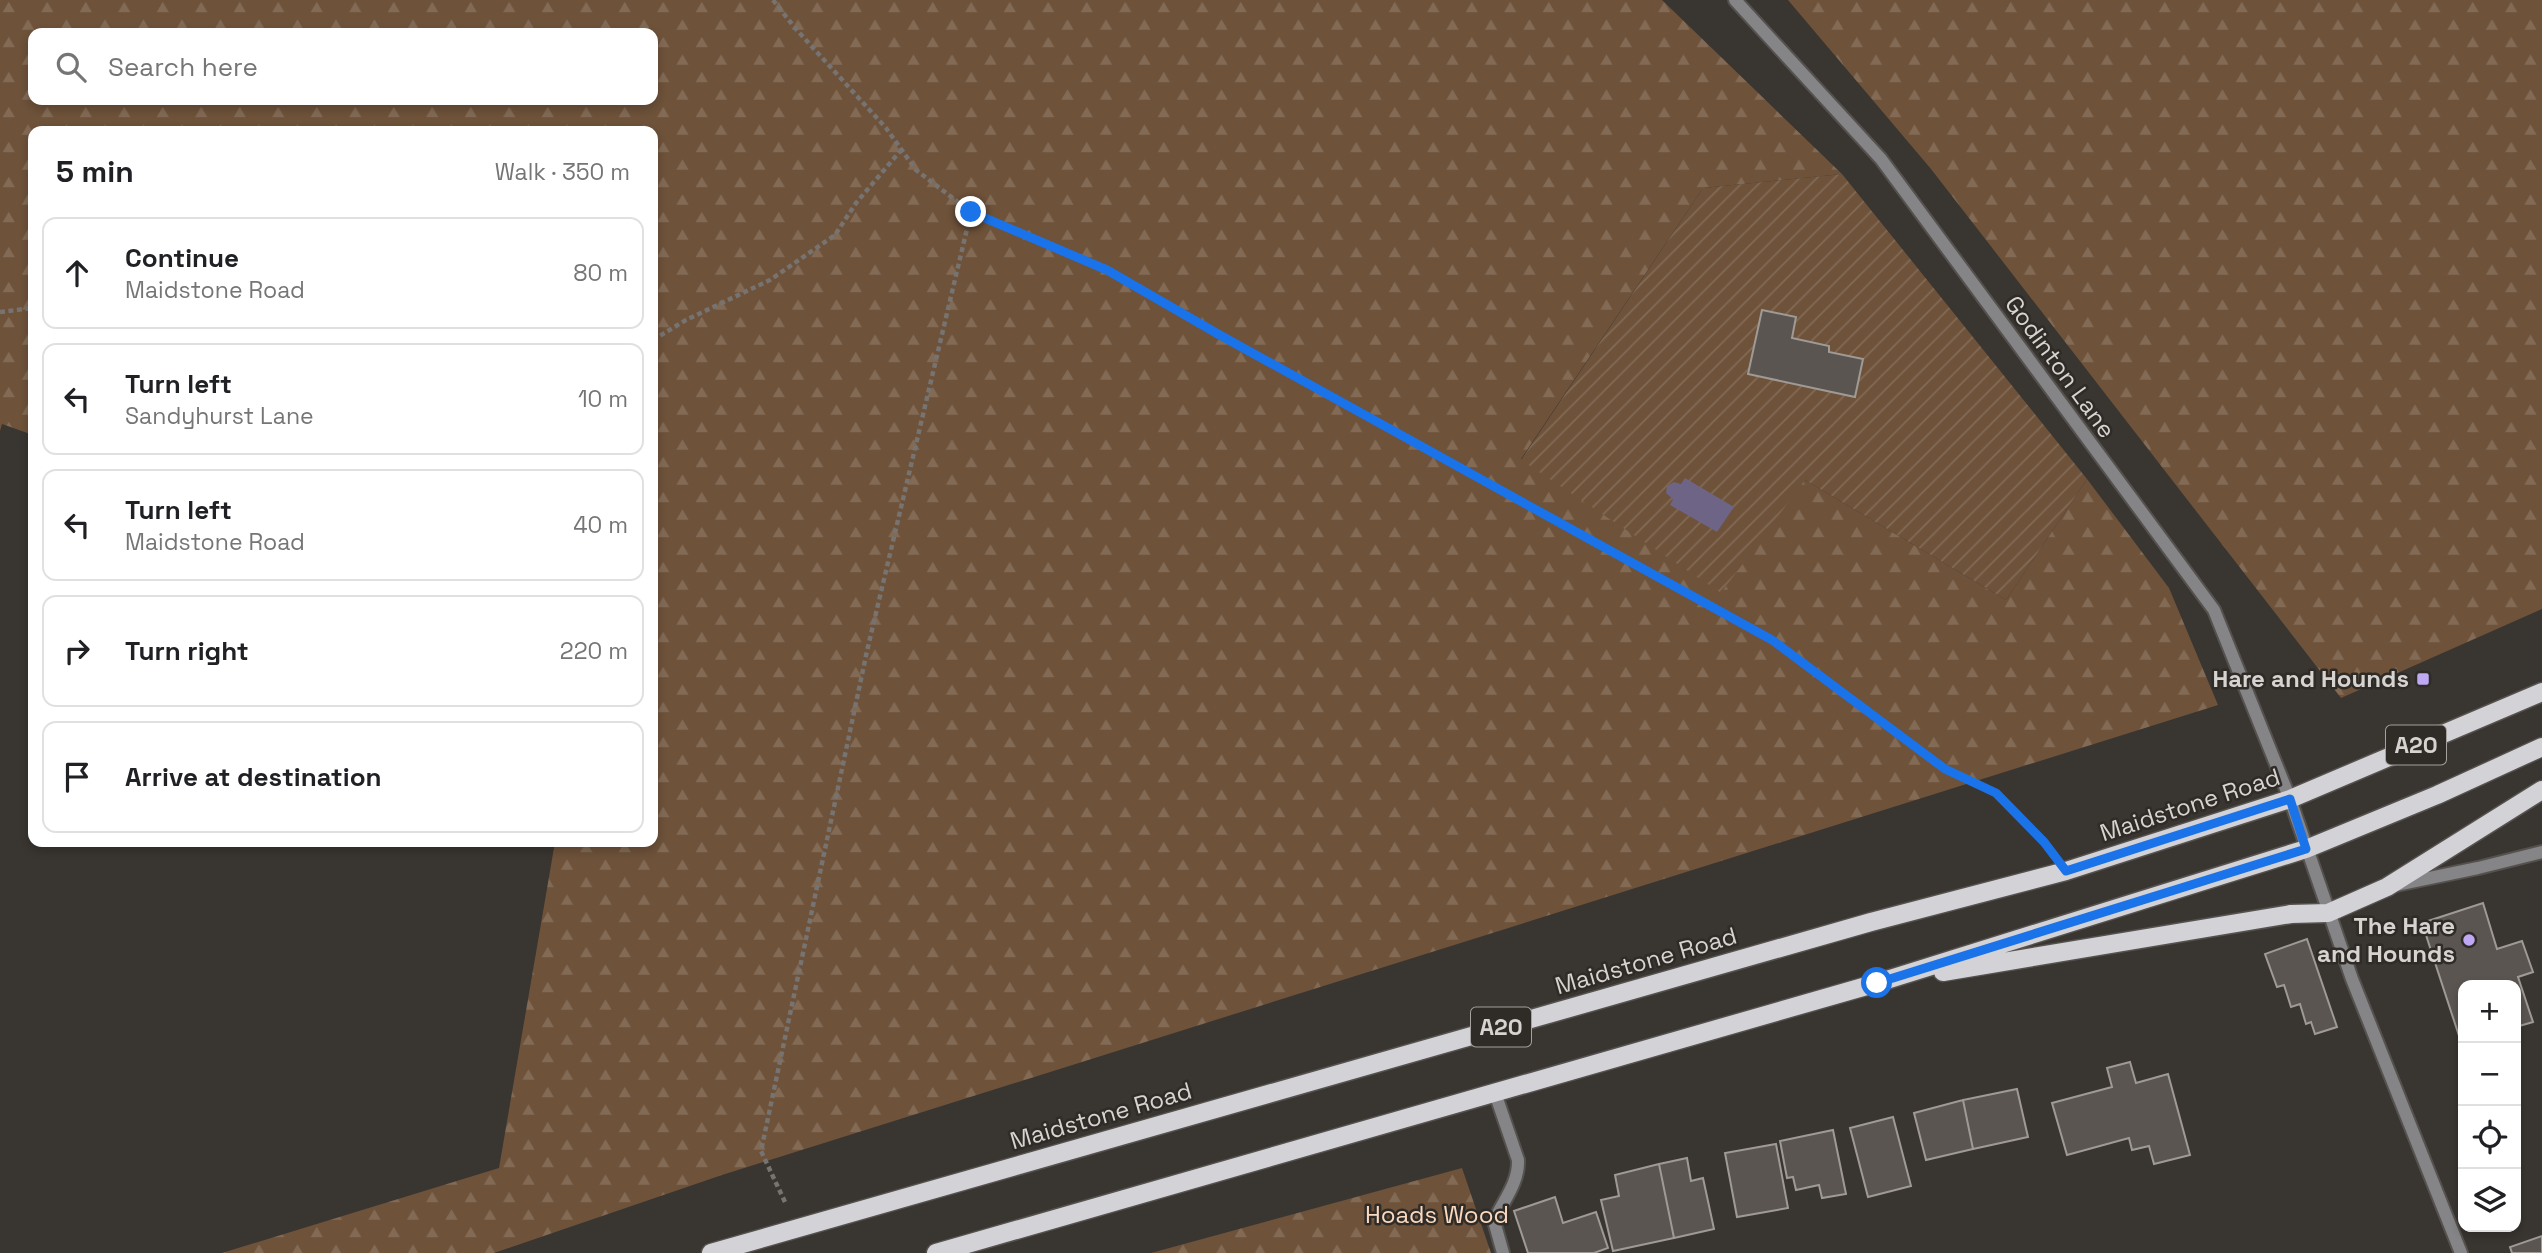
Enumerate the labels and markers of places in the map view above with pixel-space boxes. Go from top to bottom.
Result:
place label: Hare and Hounds [2212,663,2409,694]
marker: Hare and Hounds [2415,671,2431,687]
place label: The Hare and Hounds [2317,910,2455,969]
marker: The Hare and Hounds [2461,932,2477,948]

